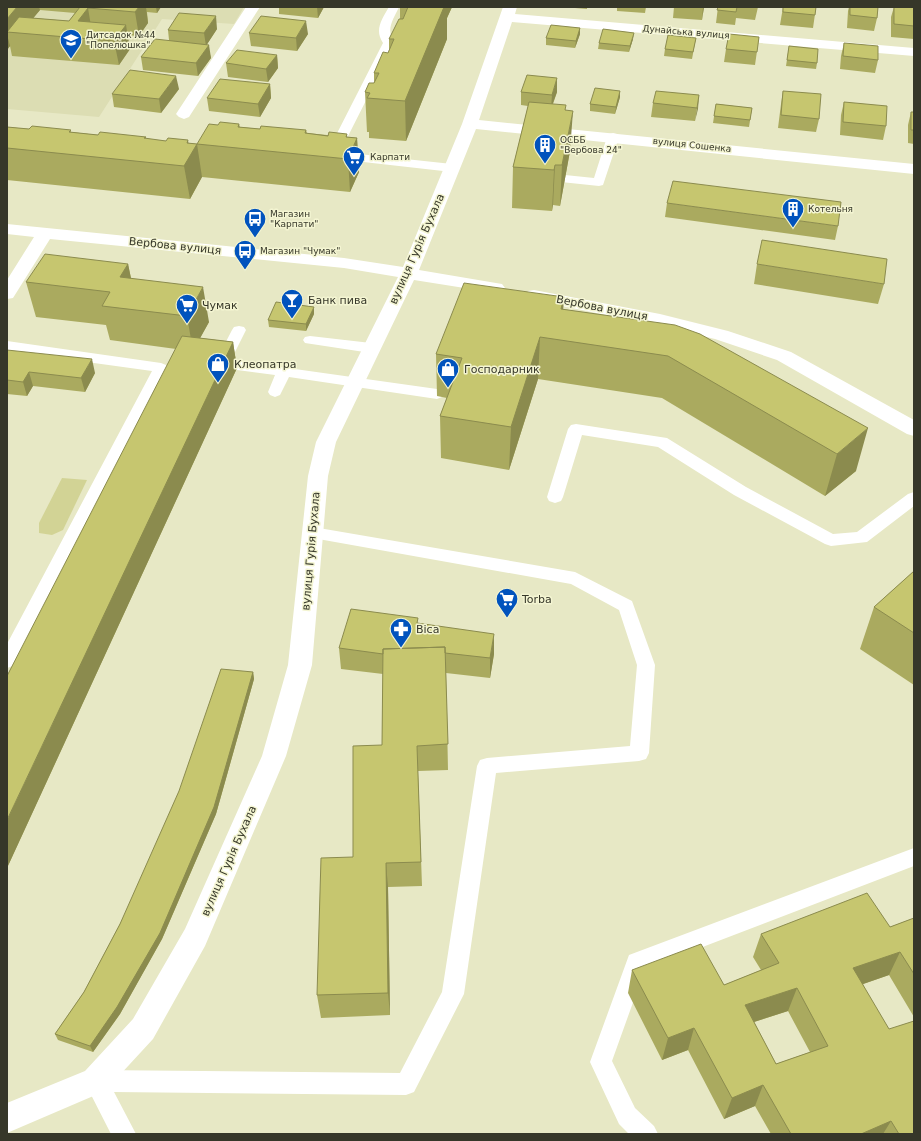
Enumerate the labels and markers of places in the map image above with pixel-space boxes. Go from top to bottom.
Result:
school or university icon: Дитсадок №44 "Попелюшка" [58,27,84,60]
place label: Дитсадок №44 "Попелюшка" [86,30,156,50]
building icon: ОСББ "Вербова 24" [532,132,558,165]
place label: ОСББ "Вербова 24" [560,135,622,155]
supermarket icon: Карпати [341,144,367,177]
place label: Карпати [370,152,410,162]
building icon: Котельня [780,196,806,229]
place label: Котельня [808,204,853,214]
bus stop icon: Магазин "Карпати" [242,206,268,239]
place label: Магазин "Карпати" [270,209,318,229]
bus stop icon: Магазин "Чумак" [232,238,258,271]
place label: Магазин "Чумак" [260,246,340,256]
bar icon: Банк пива [279,287,305,320]
supermarket icon: Чумак [174,292,200,325]
place label: Банк пива [308,294,367,307]
place label: Чумак [202,299,238,312]
shop icon: Клеопатра [205,351,231,384]
shop icon: Господарник [435,356,461,389]
place label: Клеопатра [234,358,296,371]
place label: Господарник [464,363,540,376]
supermarket icon: Torba [494,586,520,619]
place label: Torba [521,593,552,606]
pharmacy icon: Віса [388,616,414,649]
place label: Віса [416,623,439,636]

